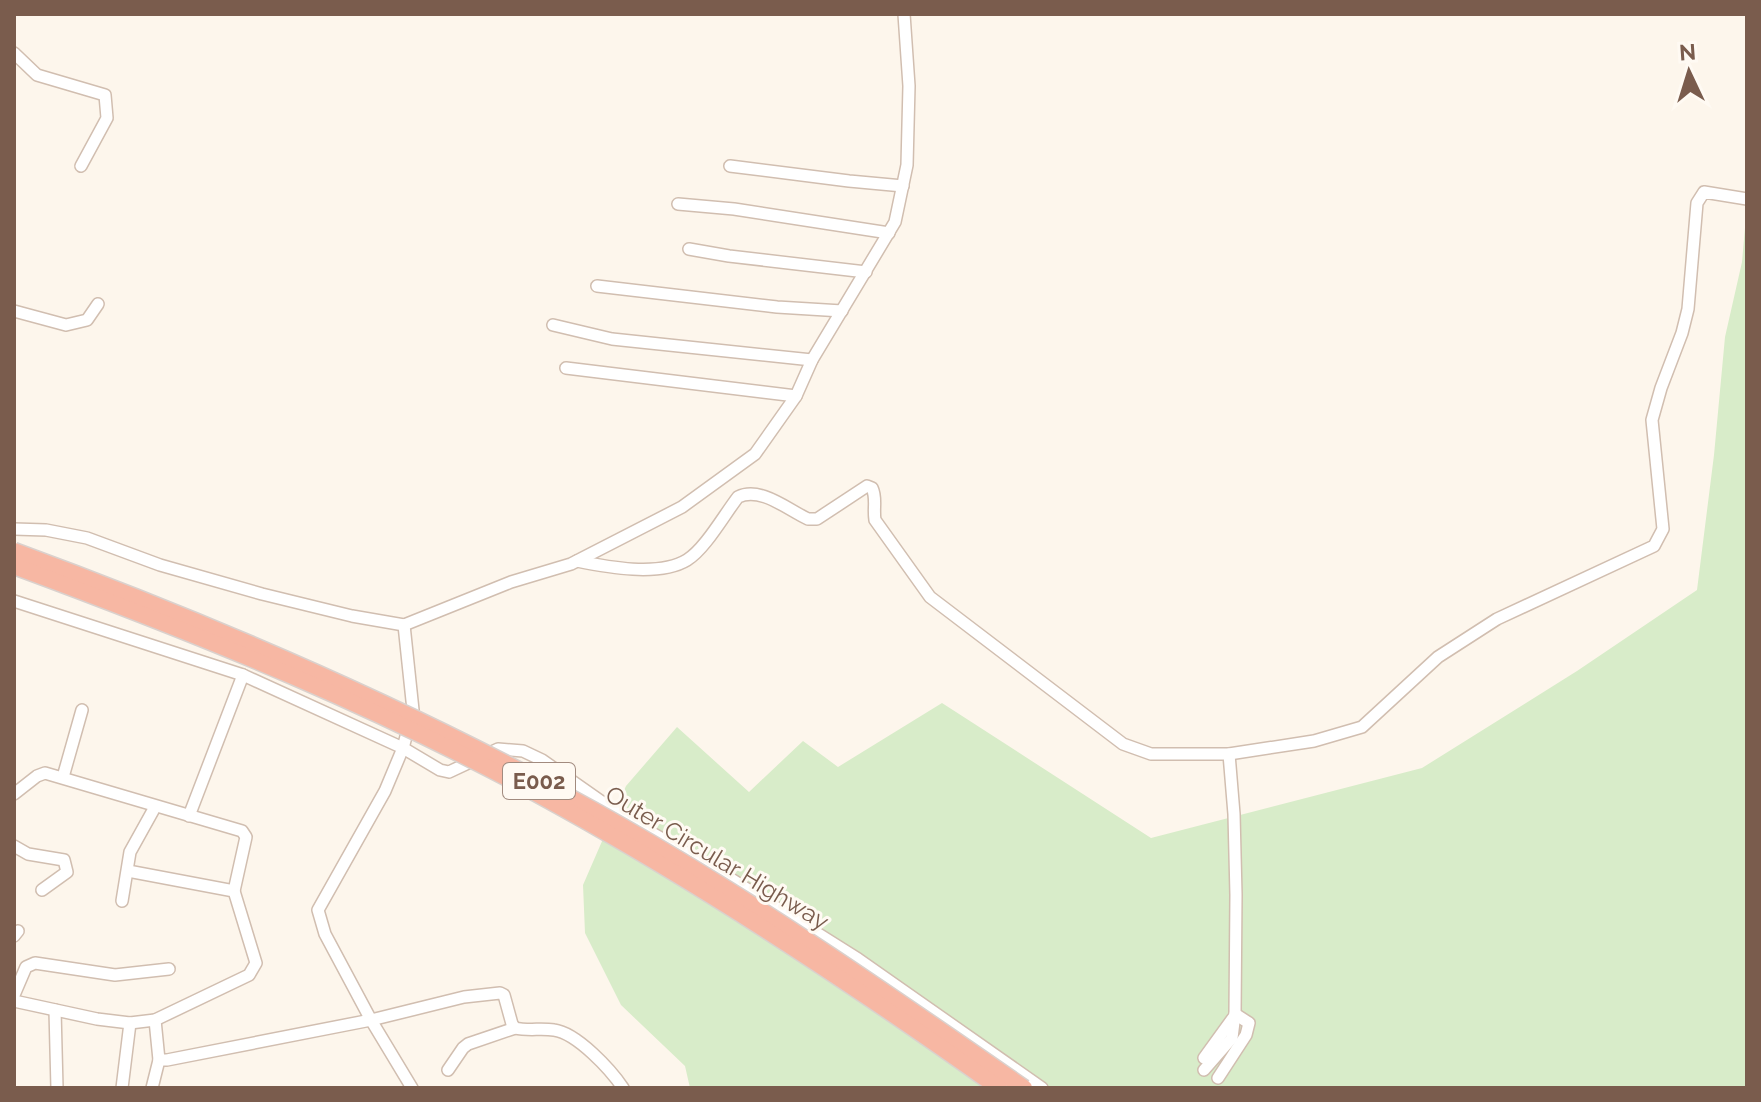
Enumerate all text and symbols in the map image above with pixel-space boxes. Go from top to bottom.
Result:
north arrow [1649,32,1729,112]
text: N [1678,38,1697,66]
road number: E002 [503,763,575,799]
street label: Outer Circular Highway [600,779,834,936]

